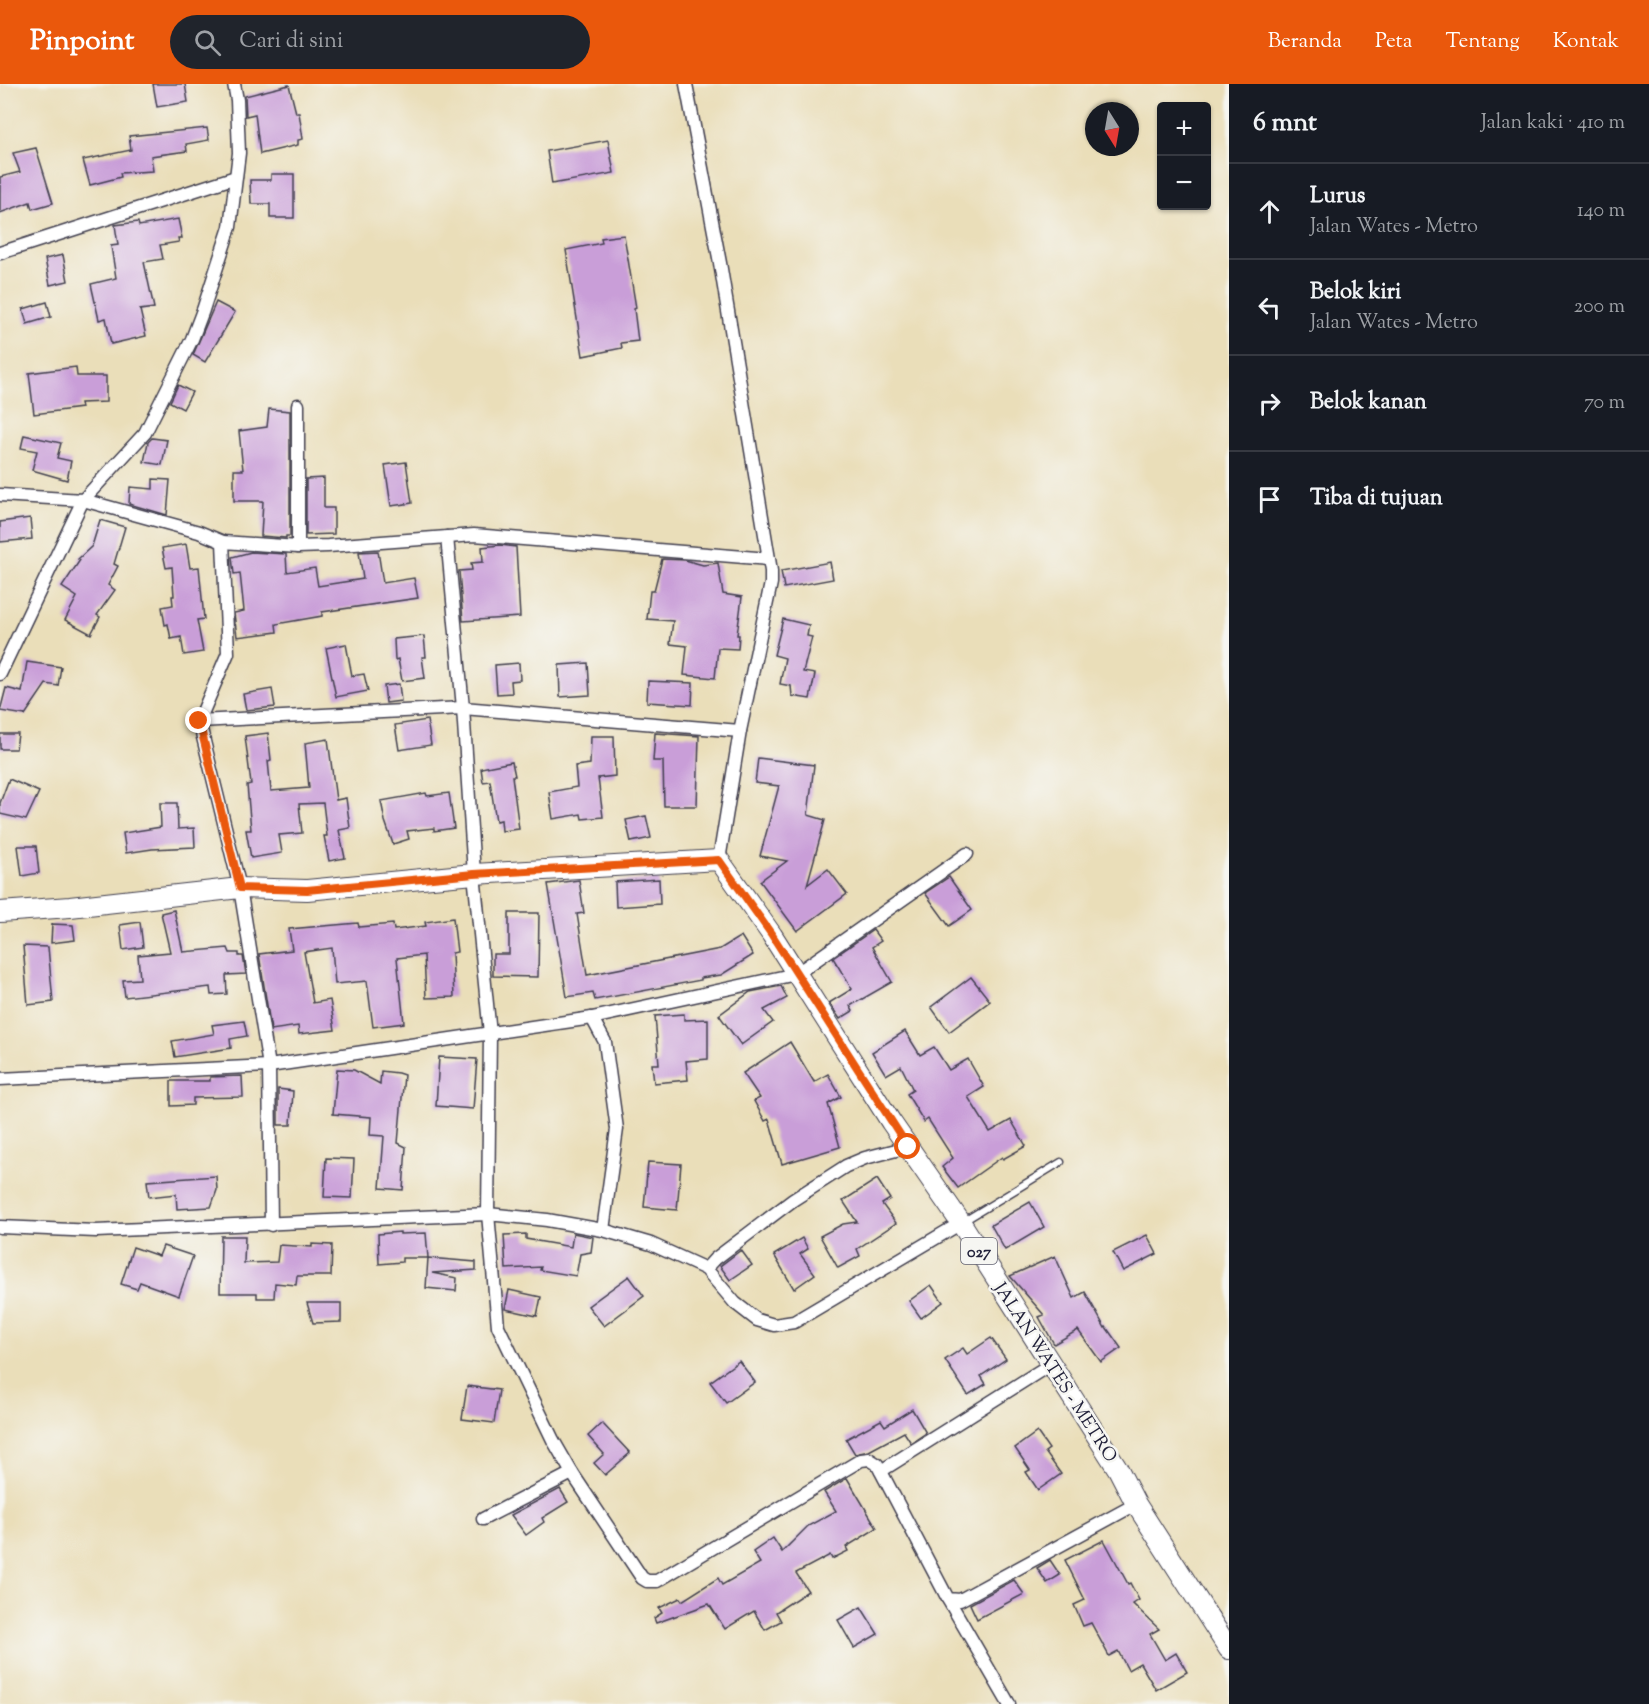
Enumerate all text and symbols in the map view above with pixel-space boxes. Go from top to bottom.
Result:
search box [170,15,590,69]
text: Pinpoint [30,22,134,62]
icon: search [191,26,224,59]
text: Cari di sini [239,26,343,58]
text: Beranda [1268,27,1342,57]
text: Peta [1375,27,1413,57]
text: Tentang [1446,27,1520,57]
text: Kontak [1553,27,1619,57]
north arrow [1085,102,1139,156]
map controls [1157,102,1211,210]
button: + [1157,102,1211,156]
text: 6 mnt [1253,105,1317,142]
text: Jalan kaki · 410 m [1481,109,1625,138]
button: − [1157,156,1211,210]
text: Lurus [1310,181,1366,213]
icon: ahead [1253,195,1286,228]
text: 140 m [1577,197,1625,226]
text: Jalan Wates - Metro [1310,213,1478,242]
text: Belok kiri [1310,277,1401,309]
icon: left [1253,291,1286,324]
text: 200 m [1574,293,1625,322]
text: Jalan Wates - Metro [1310,309,1478,338]
icon: right [1253,387,1286,420]
text: Belok kanan [1310,387,1427,419]
text: 70 m [1584,389,1625,418]
icon: arrive [1253,483,1286,516]
text: Tiba di tujuan [1310,483,1443,515]
route end [185,707,211,733]
route start [894,1133,920,1159]
road number: 027 [961,1238,997,1264]
street label: JALAN WATES - METRO [986,1277,1122,1468]

